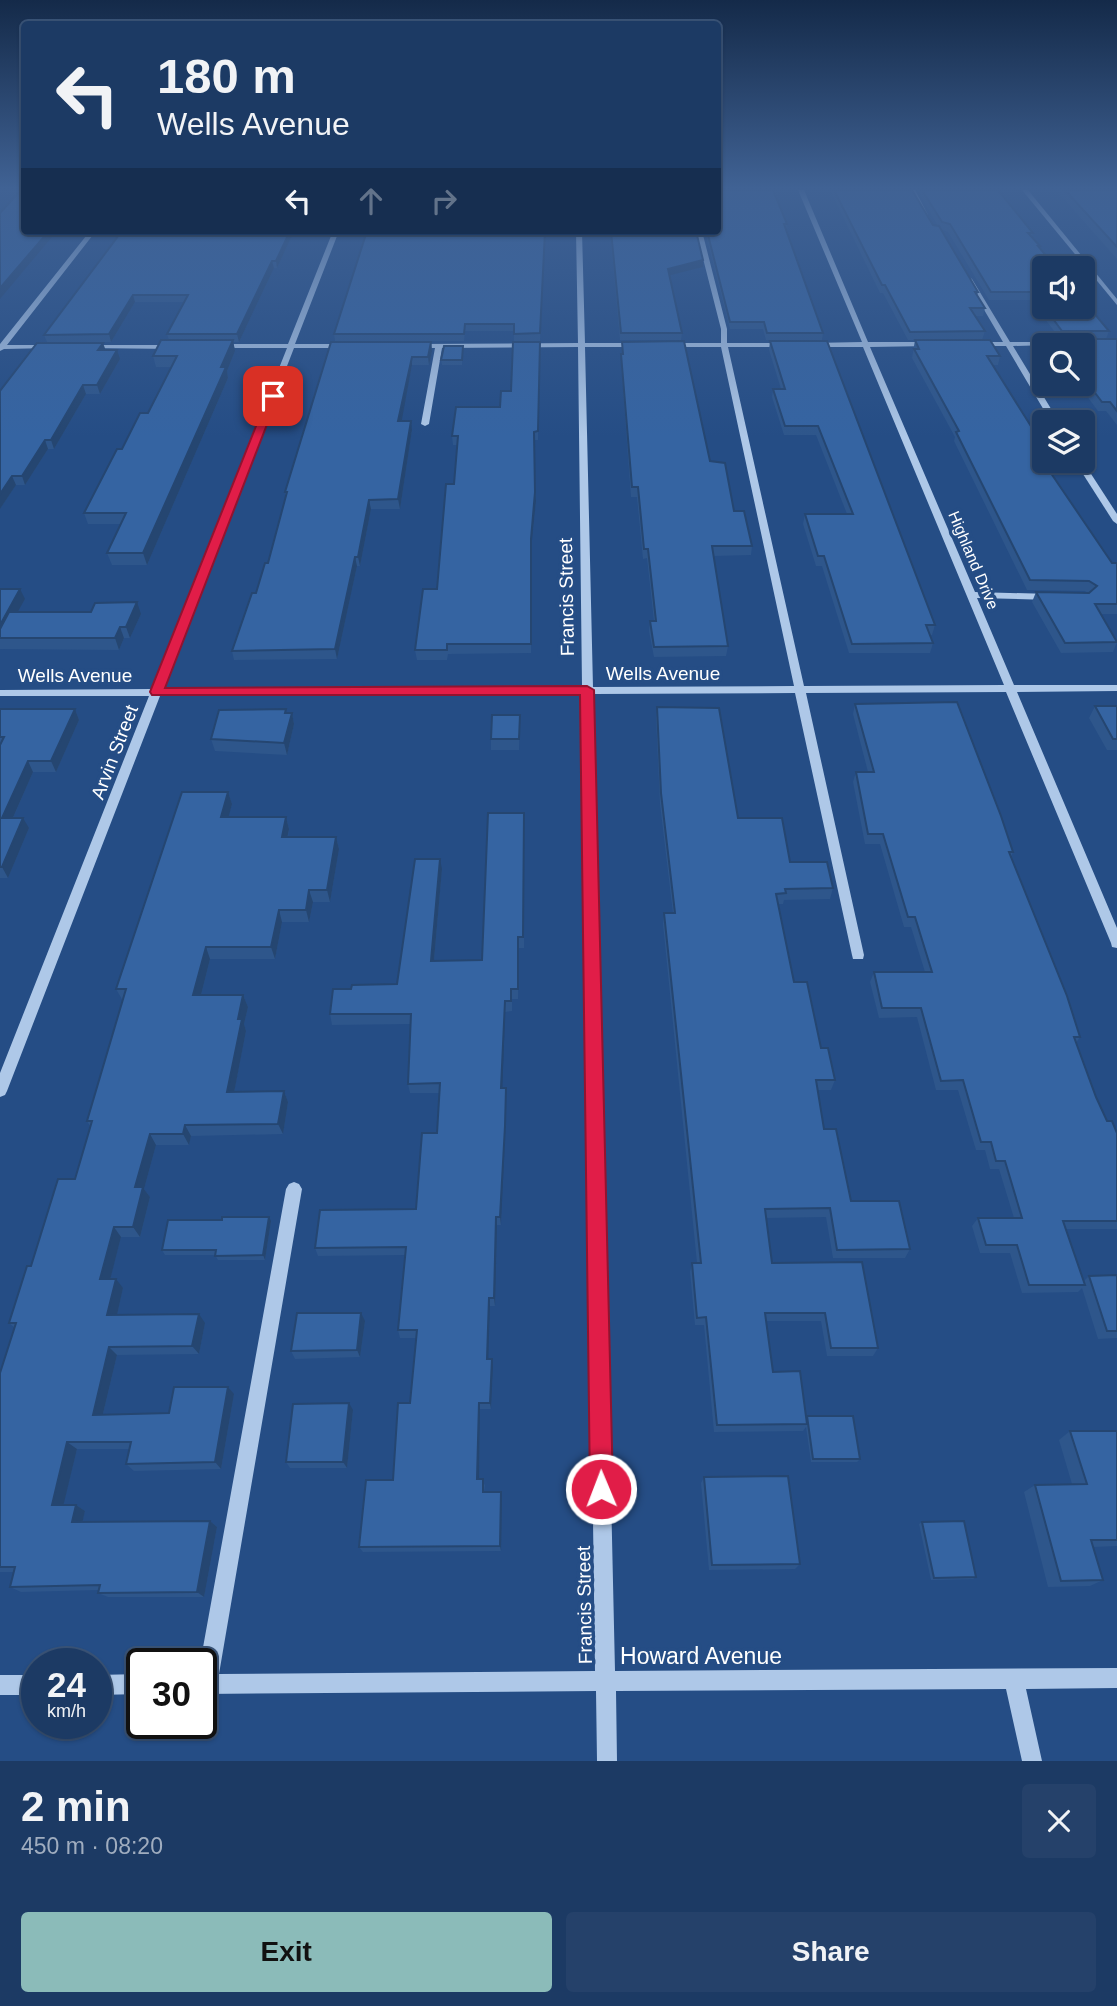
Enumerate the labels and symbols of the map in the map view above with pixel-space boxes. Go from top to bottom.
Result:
pin [243,366,303,426]
street label: Highland Drive [945,509,1002,612]
street label: Francis Street [555,537,578,656]
street label: Wells Avenue [606,663,720,684]
street label: Wells Avenue [18,665,132,686]
street label: Arvin Street [87,701,142,802]
position arrow [564,1452,638,1526]
street label: Francis Street [573,1545,596,1664]
street label: Howard Avenue [620,1643,782,1669]
speed limit sign: 30 [126,1648,217,1739]

